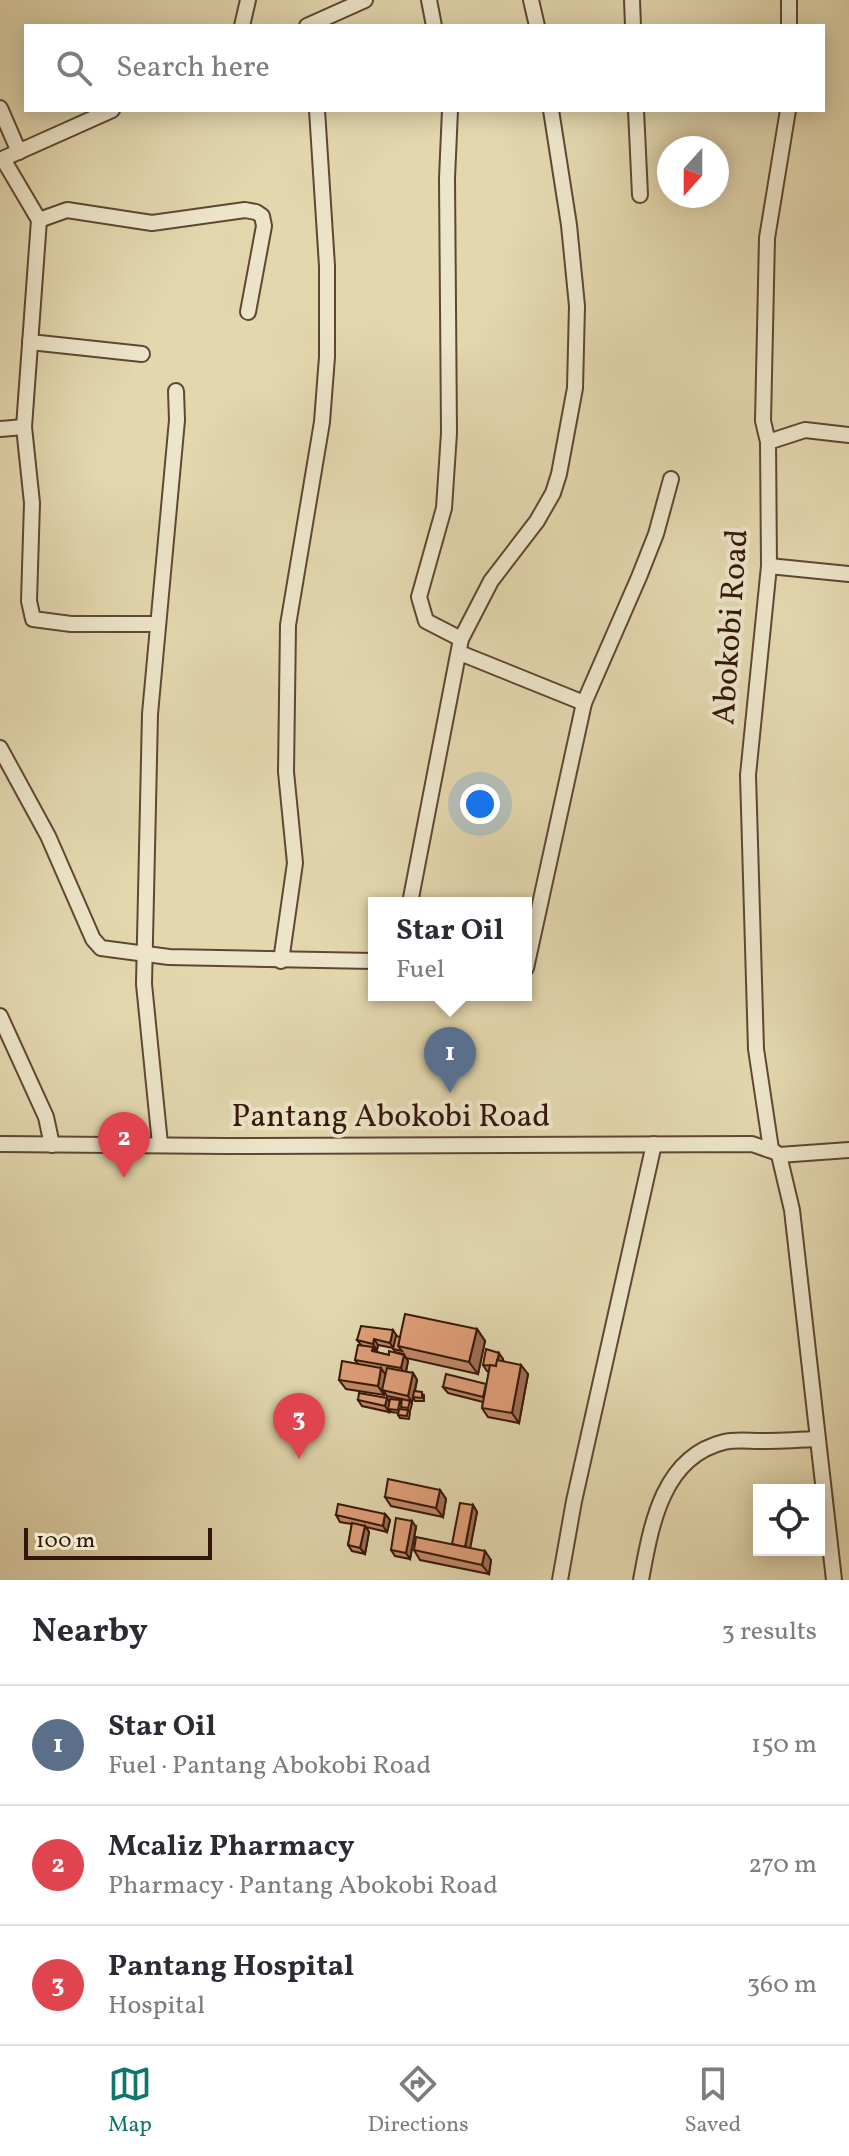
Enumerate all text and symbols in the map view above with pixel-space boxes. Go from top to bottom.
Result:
search box [24,24,825,112]
icon: search [52,46,96,90]
text: Search here [116,47,270,89]
north arrow [657,136,729,208]
street label: Abokobi Road [703,528,761,726]
your location [460,784,500,824]
popup [368,897,532,1001]
text: Star Oil [396,910,504,952]
text: Fuel [396,952,445,988]
pin: 1 [424,1027,476,1093]
street label: Pantang Abokobi Road [232,1096,550,1140]
pin: 2 [98,1112,150,1178]
pin: 3 [273,1393,325,1459]
map controls [753,1484,825,1556]
button: locate [753,1484,825,1556]
scale bar [24,1524,212,1560]
text: 100 m [36,1526,95,1557]
text: Nearby [32,1609,148,1656]
text: 3 results [721,1614,817,1650]
text: Star Oil [108,1706,216,1748]
text: 1 [53,1727,63,1763]
text: 150 m [751,1727,817,1763]
text: Fuel · Pantang Abokobi Road [108,1748,431,1784]
text: Mcaliz Pharmacy [108,1826,354,1868]
text: 2 [51,1847,65,1883]
text: 270 m [748,1847,817,1883]
text: Pharmacy · Pantang Abokobi Road [108,1868,498,1904]
text: Pantang Hospital [108,1946,354,1988]
text: 3 [51,1967,65,2003]
text: 360 m [747,1967,817,2003]
text: Hospital [108,1988,205,2024]
tab: Map [108,2062,152,2141]
tab: Directions [368,2062,469,2141]
tab: Saved [684,2062,741,2141]

